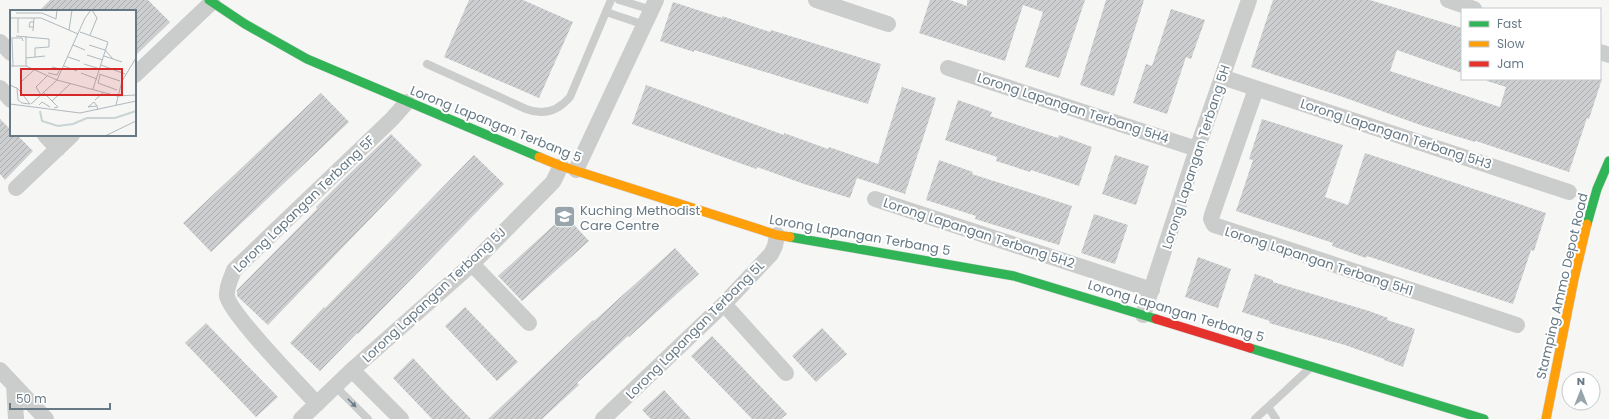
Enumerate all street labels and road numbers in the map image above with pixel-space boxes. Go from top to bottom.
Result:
street label: Lorong Lapangan Terbang 5H [1157,62,1235,252]
street label: Lorong Lapangan Terbang 5H4 [975,68,1171,148]
street label: Lorong Lapangan Terbang 5 [407,81,585,167]
street label: Lorong Lapangan Terbang 5H3 [1298,94,1494,174]
street label: Lorong Lapangan Terbang 5F [229,131,379,277]
street label: Stamping Ammo Depot Road [1531,191,1593,381]
street label: Lorong Lapangan Terbang 5H2 [881,193,1077,273]
street label: Lorong Lapangan Terbang 5 [768,210,952,260]
street label: Lorong Lapangan Terbang 5H1 [1222,222,1416,300]
street label: Lorong Lapangan Terbang 5J [358,223,510,367]
street label: Lorong Lapangan Terbang 5L [621,256,769,404]
street label: Lorong Lapangan Terbang 5 [1085,275,1267,347]

